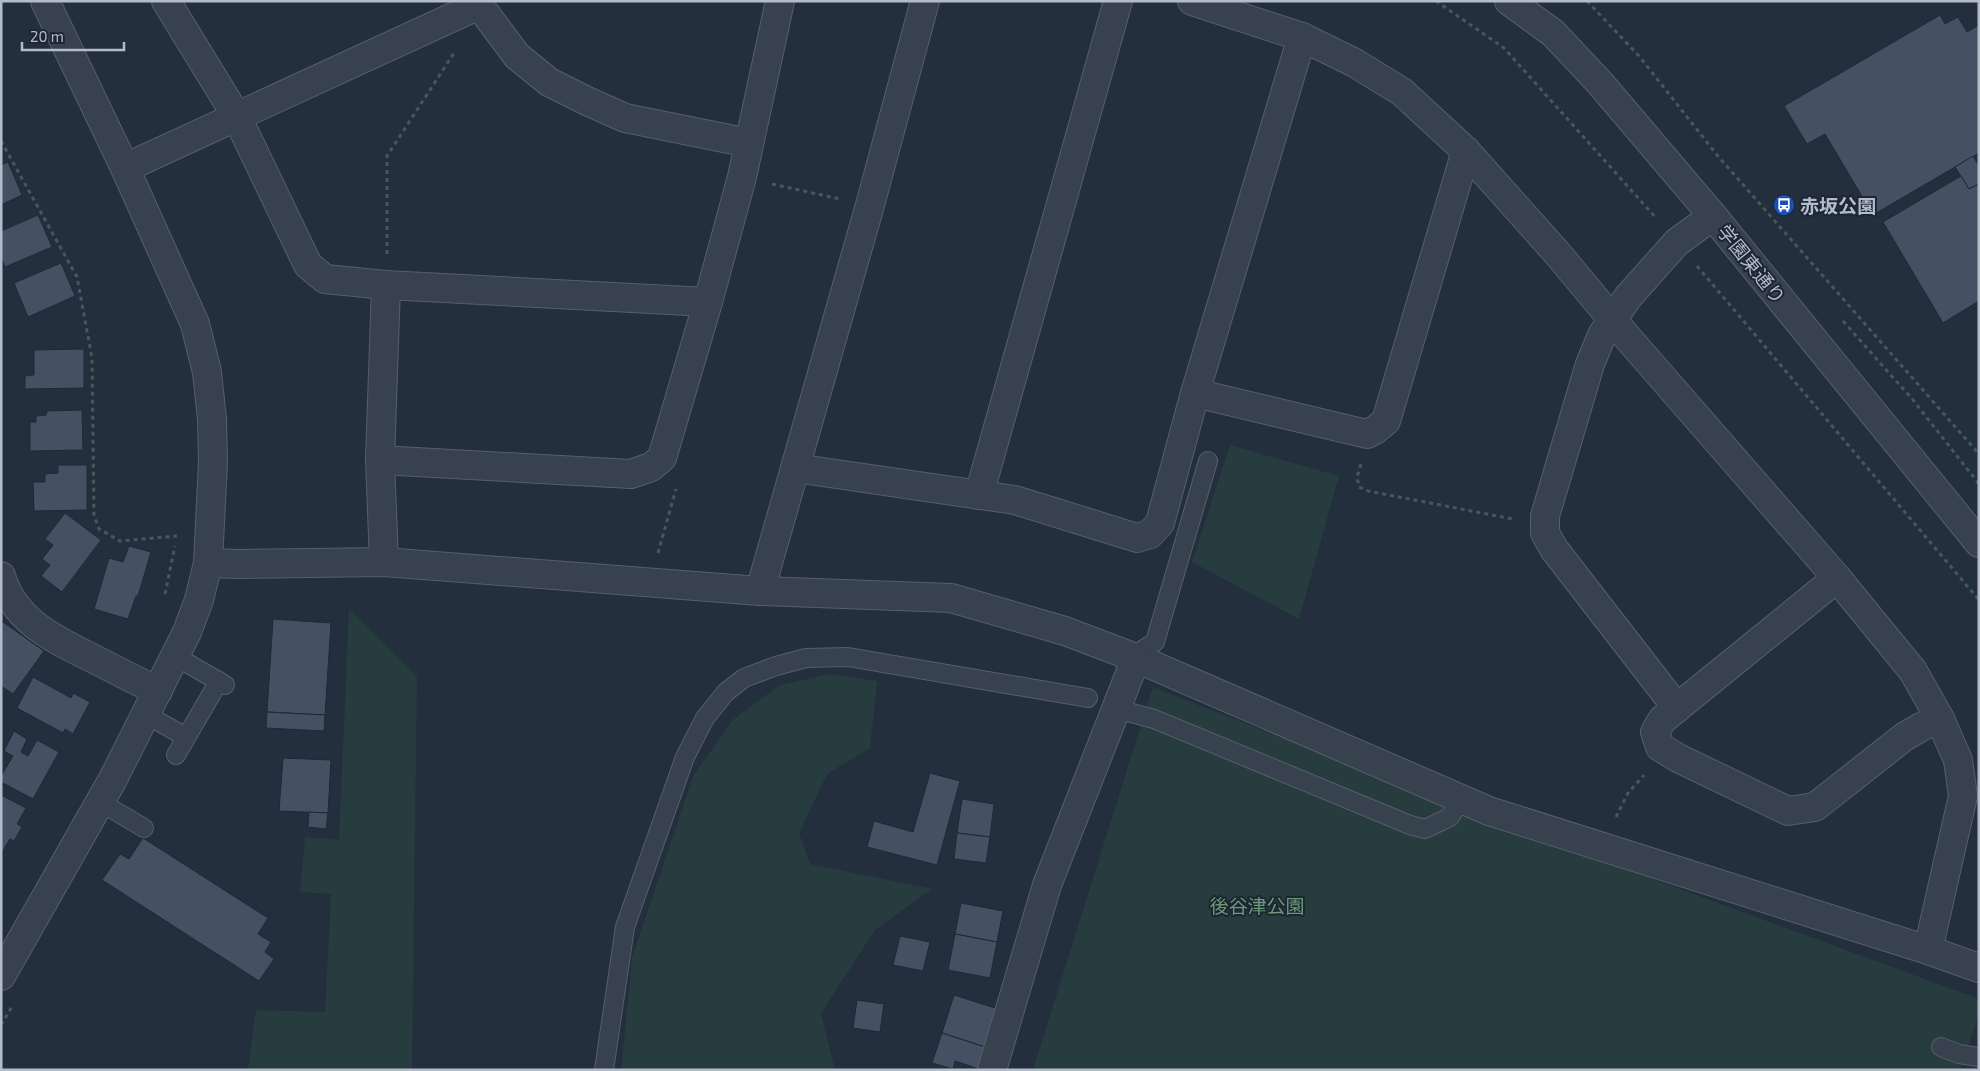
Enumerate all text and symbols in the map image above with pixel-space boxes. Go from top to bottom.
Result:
scale bar [22,20,125,52]
text: 20 m [30,27,64,45]
bus stop icon: 赤坂公園 [1772,193,1796,217]
place label: 赤坂公園 [1800,194,1876,217]
street label: 学園東通り [1713,220,1791,308]
park label: 後谷津公園 [1209,894,1305,917]

